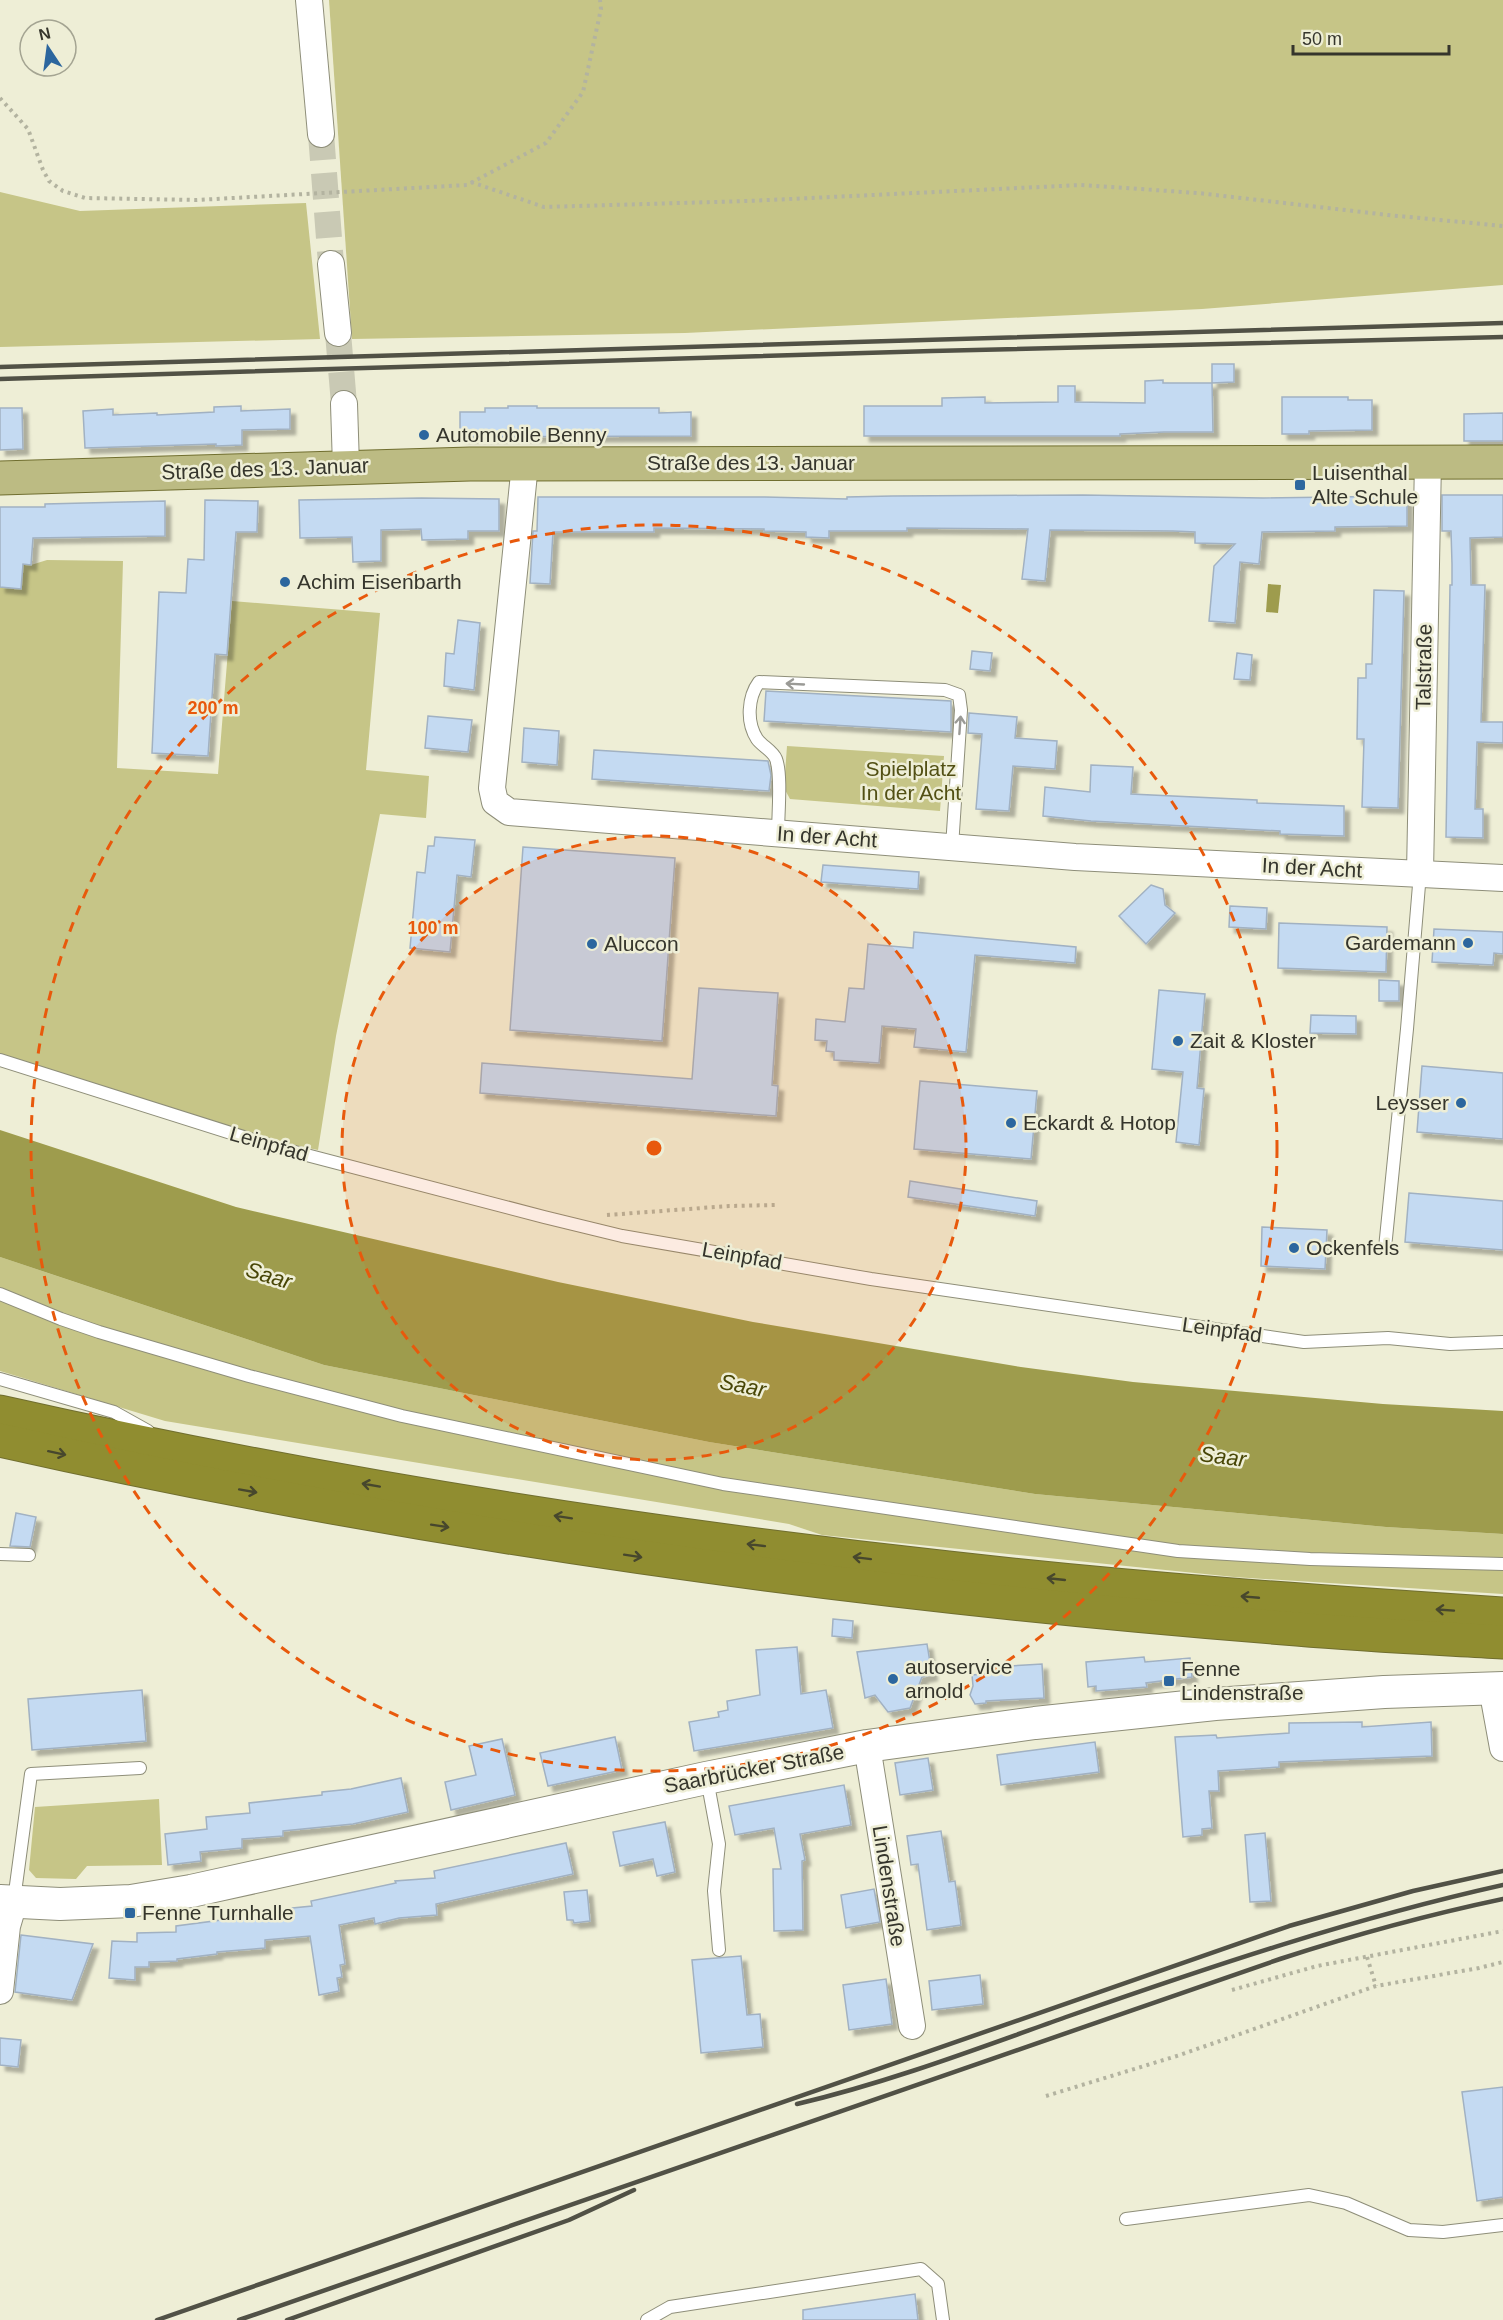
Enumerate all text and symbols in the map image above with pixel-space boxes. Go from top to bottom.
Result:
north arrow [18,18,78,78]
scale bar [1293,18,1449,56]
text: N [37,24,52,43]
text: 50 m [1302,29,1342,49]
place label: Automobile Benny [436,423,607,446]
marker: Automobile Benny [417,428,431,442]
street label: Straße des 13. Januar [647,451,855,474]
street label: Straße des 13. Januar [161,453,369,484]
place label: Luisenthal Alte Schule [1312,461,1418,508]
marker: Luisenthal Alte Schule [1293,478,1307,492]
place label: Achim Eisenbarth [297,570,462,593]
marker: Achim Eisenbarth [278,575,292,589]
street label: Talstraße [1411,624,1436,710]
one-way arrow [786,678,806,689]
text: 200 m [187,698,239,718]
one-way arrow [955,716,966,736]
park label: Spielplatz In der Acht [861,757,961,804]
street label: In der Acht [776,822,878,851]
street label: In der Acht [1261,853,1363,882]
text: 100 m [407,918,459,938]
place label: Gardemann [1345,931,1456,954]
place label: Aluccon [604,932,679,955]
marker: Gardemann [1461,936,1475,950]
marker: Aluccon [585,937,599,951]
place label: Zait & Kloster [1190,1029,1316,1052]
marker: Zait & Kloster [1171,1034,1185,1048]
place label: Leysser [1375,1091,1449,1114]
marker: Leysser [1454,1096,1468,1110]
place label: Eckardt & Hotop [1023,1111,1176,1134]
marker: Eckardt & Hotop [1004,1116,1018,1130]
street label: Leinpfad [227,1121,311,1166]
centre of rings [644,1138,664,1158]
place label: Ockenfels [1306,1236,1399,1259]
street label: Leinpfad [700,1237,784,1274]
marker: Ockenfels [1287,1241,1301,1255]
water label: Saar [243,1257,296,1295]
street label: Leinpfad [1181,1313,1264,1347]
water label: Saar [718,1369,770,1403]
water label: Saar [1198,1441,1249,1472]
one-way arrow [47,1447,66,1459]
one-way arrow [362,1479,381,1490]
one-way arrow [238,1486,258,1497]
one-way arrow [554,1511,574,1522]
one-way arrow [430,1521,449,1532]
one-way arrow [747,1540,767,1551]
one-way arrow [622,1551,642,1562]
one-way arrow [853,1553,872,1564]
one-way arrow [1046,1573,1066,1584]
one-way arrow [1241,1591,1261,1602]
one-way arrow [1435,1605,1455,1616]
place label: autoservice arnold [905,1655,1012,1702]
place label: Fenne Lindenstraße [1181,1657,1304,1704]
marker: autoservice arnold [886,1672,900,1686]
marker: Fenne Lindenstraße [1162,1674,1176,1688]
street label: Saarbrücker Straße [662,1740,846,1797]
street label: Lindenstraße [869,1824,910,1948]
place label: Fenne Turnhalle [142,1901,294,1924]
marker: Fenne Turnhalle [123,1906,137,1920]

